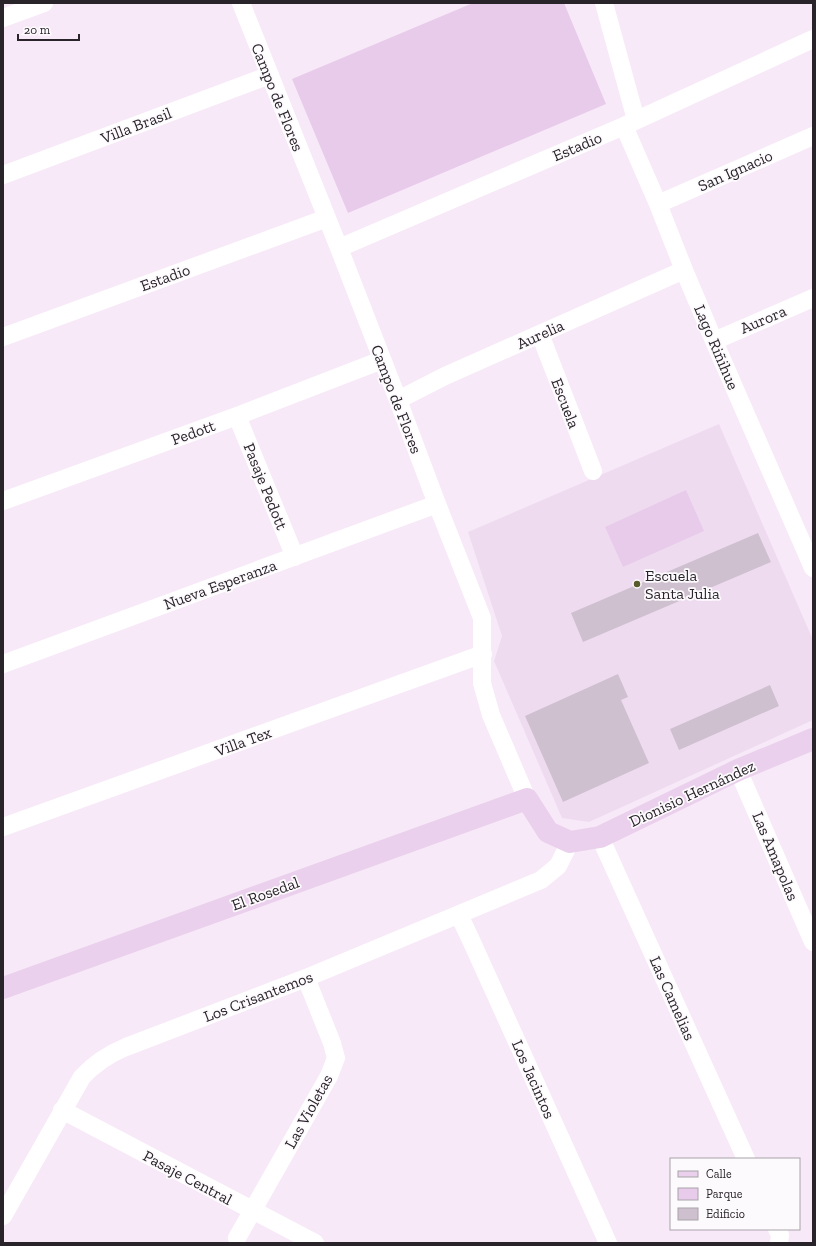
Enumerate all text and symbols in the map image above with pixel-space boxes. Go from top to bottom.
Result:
scale bar [18,16,79,42]
text: 20 m [24,23,51,37]
street label: Campo de Flores [247,40,308,154]
street label: Villa Brasil [97,103,174,148]
street label: Estadio [550,128,605,165]
street label: San Ignacio [695,146,775,195]
street label: Estadio [138,260,193,295]
street label: Aurora [737,301,789,338]
street label: Lago Riñihue [690,302,743,393]
street label: Aurelia [514,316,567,353]
street label: Campo de Flores [367,342,426,456]
street label: Escuela [547,375,584,431]
street label: Pedott [169,416,218,449]
street label: Pasaje Pedott [240,440,292,532]
street label: Nueva Esperanza [161,555,279,614]
place label: Escuela Santa Julia [645,566,720,603]
marker: Escuela Santa Julia [632,579,642,589]
street label: Villa Tex [211,723,274,761]
street label: Dionisio Hernández [626,756,758,831]
street label: Las Amapolas [748,809,803,903]
street label: El Rosedal [229,872,302,914]
street label: Las Camelias [646,953,700,1043]
street label: Los Crisantemos [201,967,315,1026]
street label: Los Jacintos [508,1037,559,1121]
street label: Las Violetas [280,1071,337,1152]
street label: Pasaje Central [140,1146,236,1209]
legend [670,1158,800,1230]
text: Calle [706,1167,732,1181]
text: Parque [706,1187,743,1201]
text: Edificio [706,1207,745,1221]

